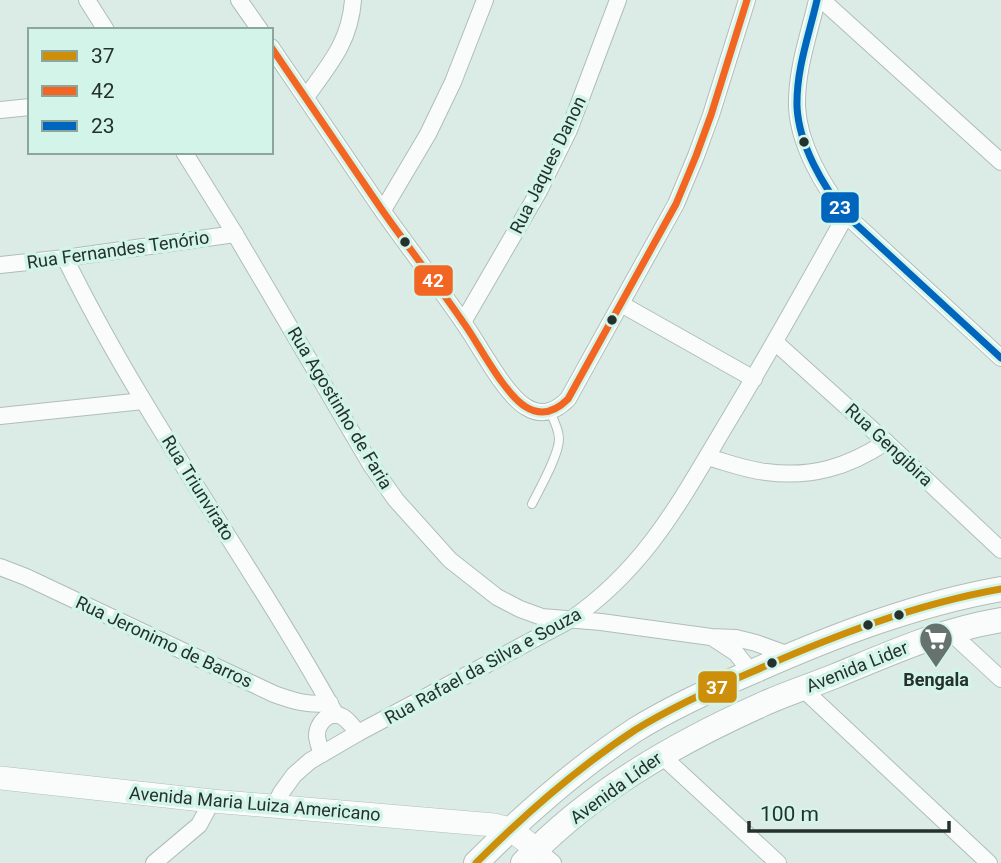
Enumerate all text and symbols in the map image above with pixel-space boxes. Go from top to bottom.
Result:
legend [28,28,273,154]
text: 37 [91,44,115,68]
text: 42 [91,79,115,103]
street label: Rua Jaques Danon [505,93,590,237]
text: 23 [91,114,115,138]
unlabelled marker [797,135,811,149]
line badge: 23 [820,191,860,224]
text: 23 [829,196,851,219]
street label: Rua Fernandes Tenório [25,226,210,273]
unlabelled marker [398,235,412,249]
line badge: 42 [413,264,454,297]
text: 42 [422,269,444,292]
unlabelled marker [605,313,619,327]
street label: Rua Agostinho de Faria [284,323,397,493]
street label: Rua Gengibira [841,399,937,490]
street label: Rua Triunvirato [158,431,239,544]
street label: Rua Jeronimo de Barros [73,591,256,692]
street label: Rua Rafael da Silva e Souza [381,603,584,728]
unlabelled marker [892,608,906,622]
unlabelled marker [861,618,875,632]
supermarket icon: Bengala [917,620,955,669]
street label: Avenida Lider [803,637,911,697]
unlabelled marker [765,656,779,670]
place label: Bengala [903,669,969,690]
line badge: 37 [697,670,738,704]
text: 37 [706,676,728,699]
street label: Avenida Líder [566,747,666,828]
street label: Avenida Maria Luiza Americano [129,782,382,825]
scale bar [749,790,948,834]
text: 100 m [760,802,819,826]

